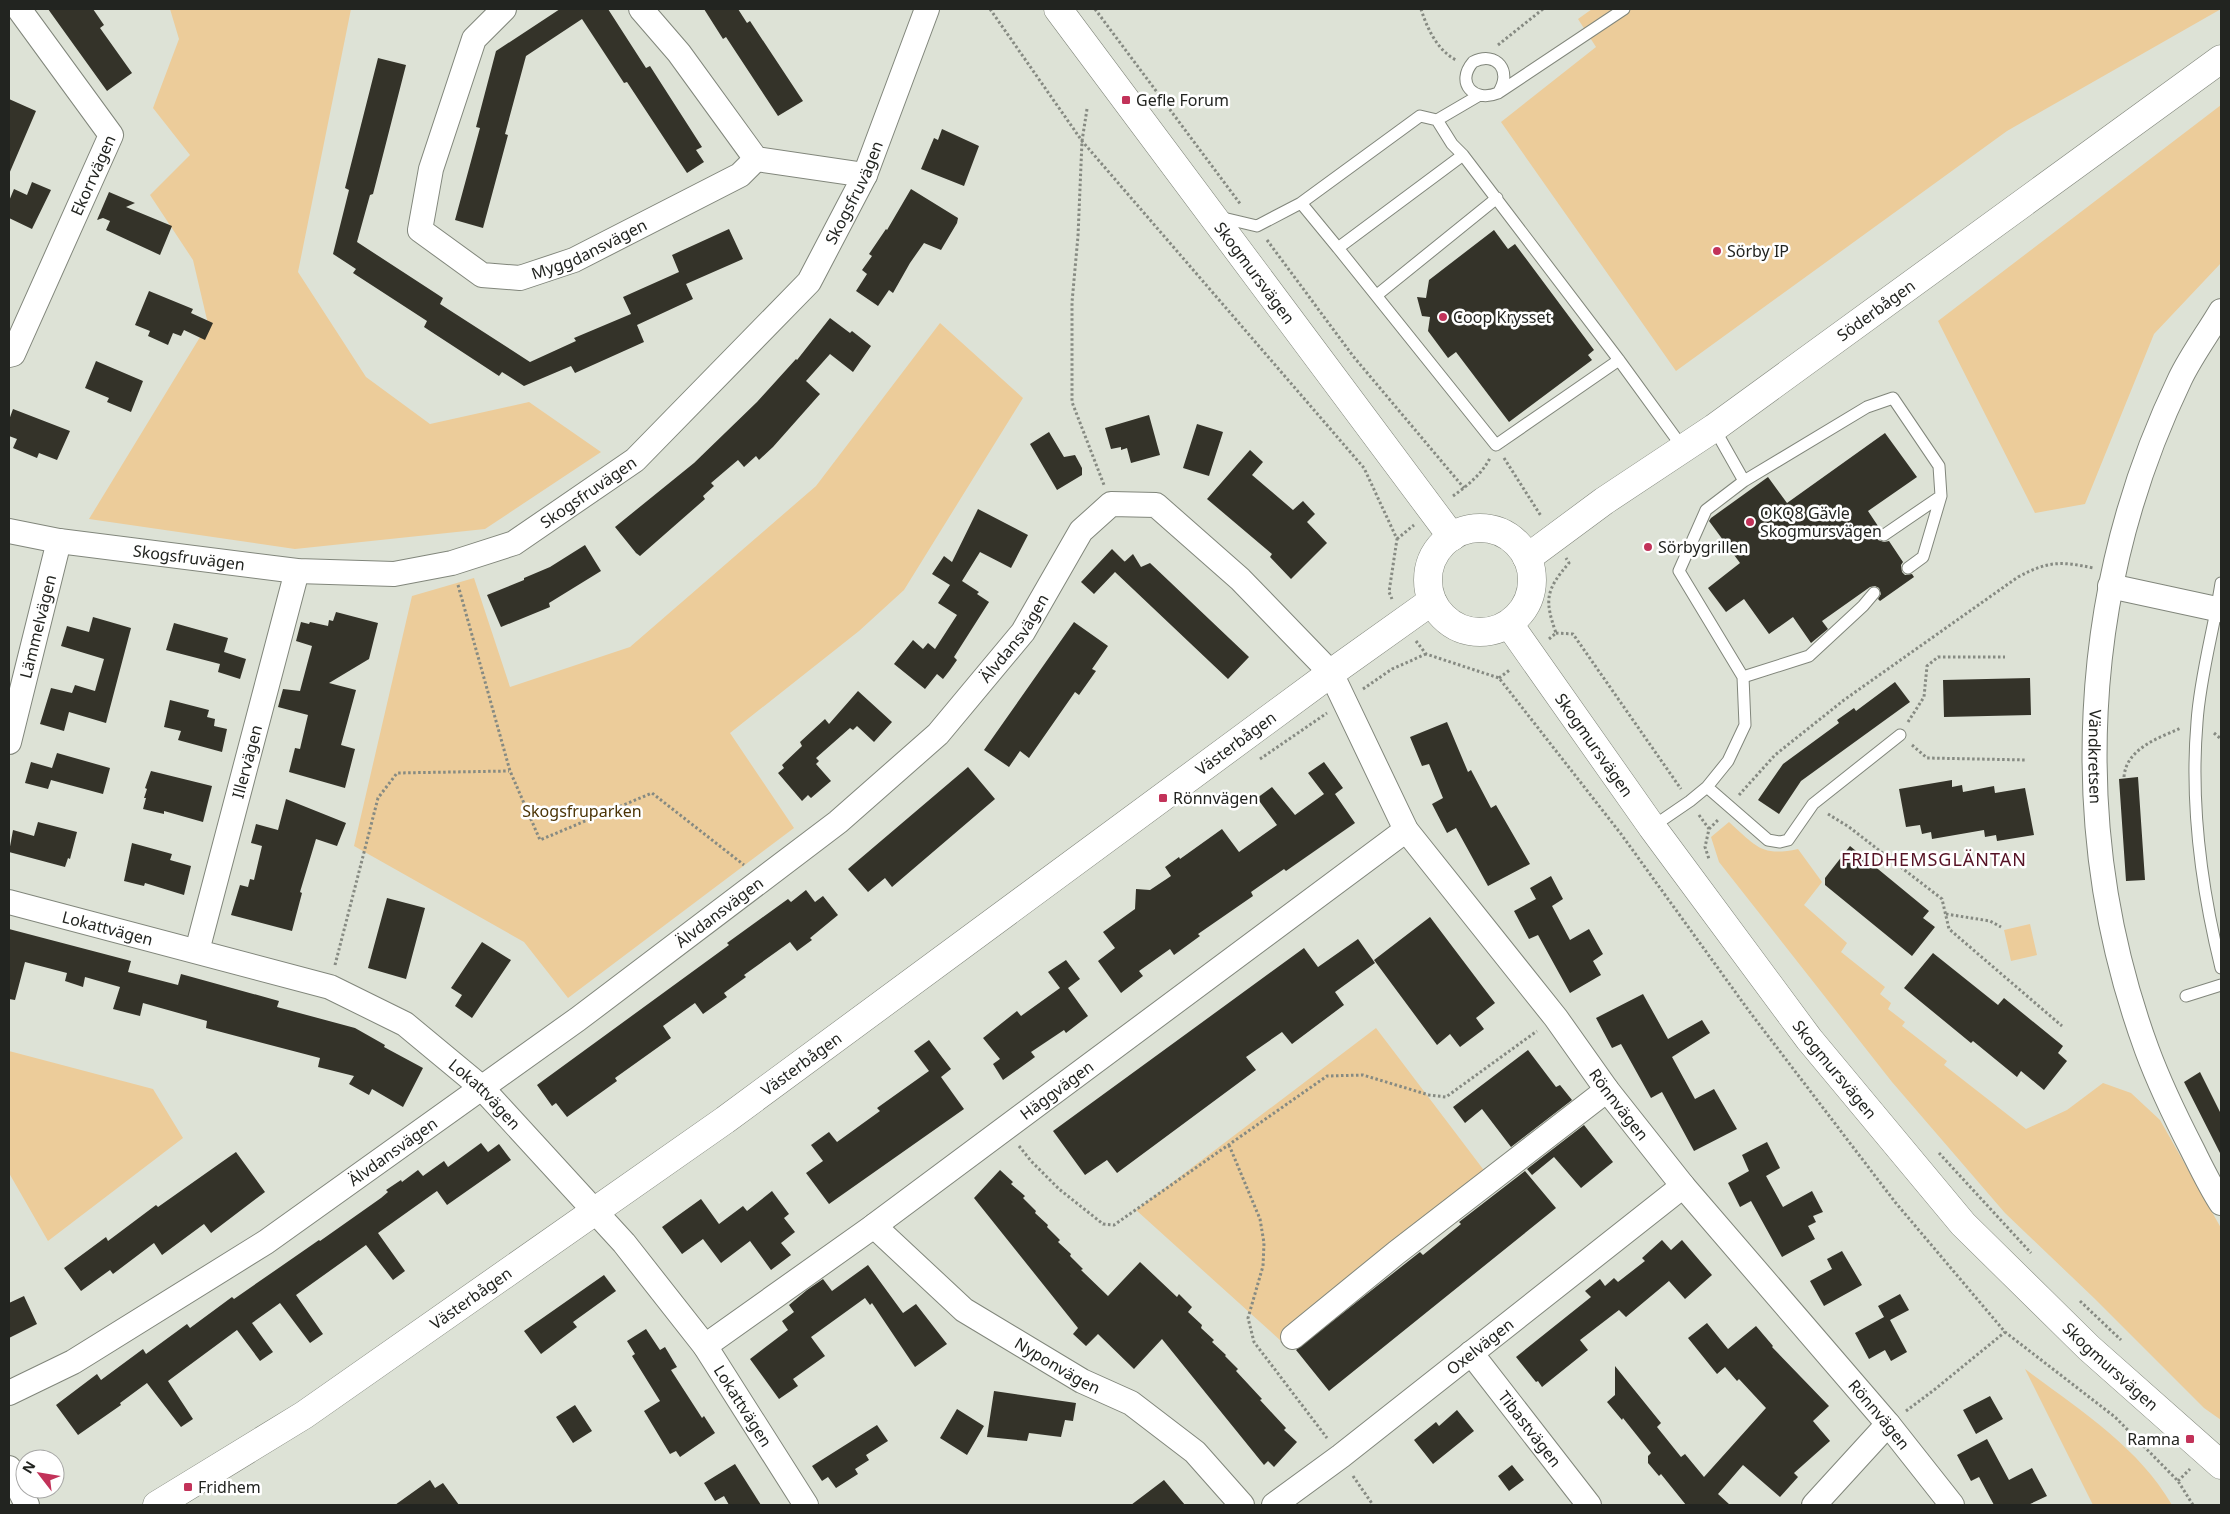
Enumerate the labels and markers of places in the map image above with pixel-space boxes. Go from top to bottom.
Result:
place label: Gefle Forum [1136,89,1229,111]
marker: Gefle Forum [1120,94,1132,106]
place label: Sörby IP [1727,240,1789,262]
marker: Sörby IP [1711,245,1723,257]
place label: Coop Krysset [1453,306,1551,328]
marker: Coop Krysset [1437,311,1449,323]
place label: OKQ8 Gävle Skogmursvägen [1760,502,1882,542]
marker: OKQ8 Gävle Skogmursvägen [1744,516,1756,528]
place label: Sörbygrillen [1658,536,1749,558]
marker: Sörbygrillen [1642,541,1654,553]
place label: Rönnvägen [1173,787,1258,809]
marker: Rönnvägen [1157,792,1169,804]
place label: Ramna [2127,1428,2180,1450]
marker: Ramna [2184,1433,2196,1445]
place label: Fridhem [198,1476,261,1498]
marker: Fridhem [182,1481,194,1493]

